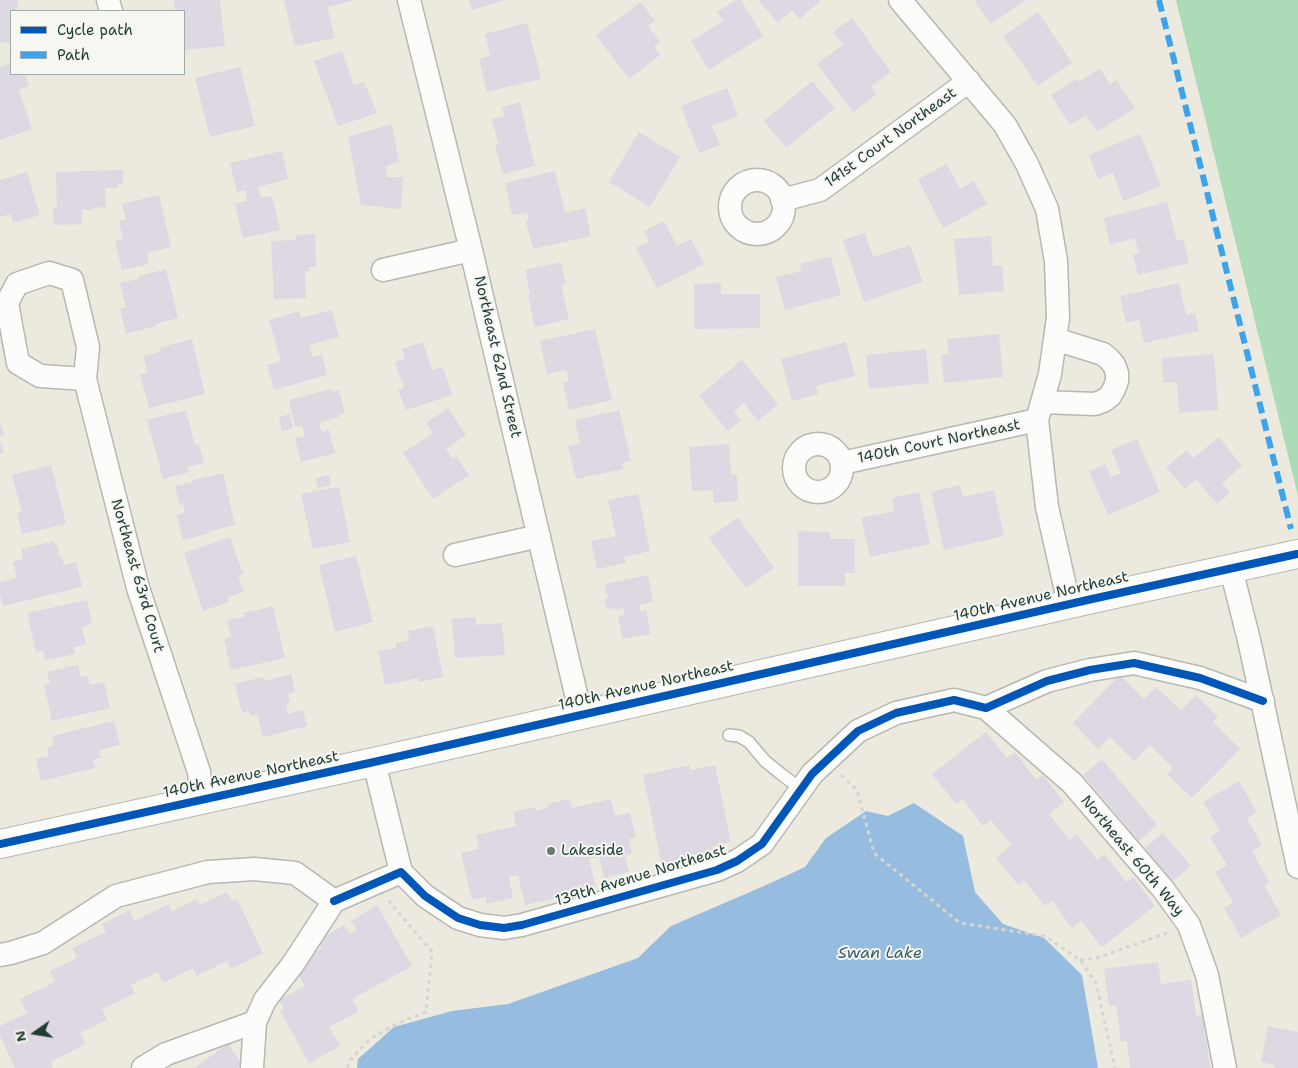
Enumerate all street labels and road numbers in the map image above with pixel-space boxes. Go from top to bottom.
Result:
street label: 141st Court Northeast [822,84,960,192]
street label: Northeast 62nd Street [470,274,524,440]
street label: 140th Court Northeast [856,416,1022,468]
street label: Northeast 63rd Court [106,497,168,655]
street label: 140th Avenue Northeast [952,568,1130,626]
street label: 140th Avenue Northeast [557,657,735,715]
street label: 140th Avenue Northeast [162,748,340,802]
street label: Northeast 60th Way [1076,792,1188,920]
street label: 139th Avenue Northeast [553,841,729,911]

